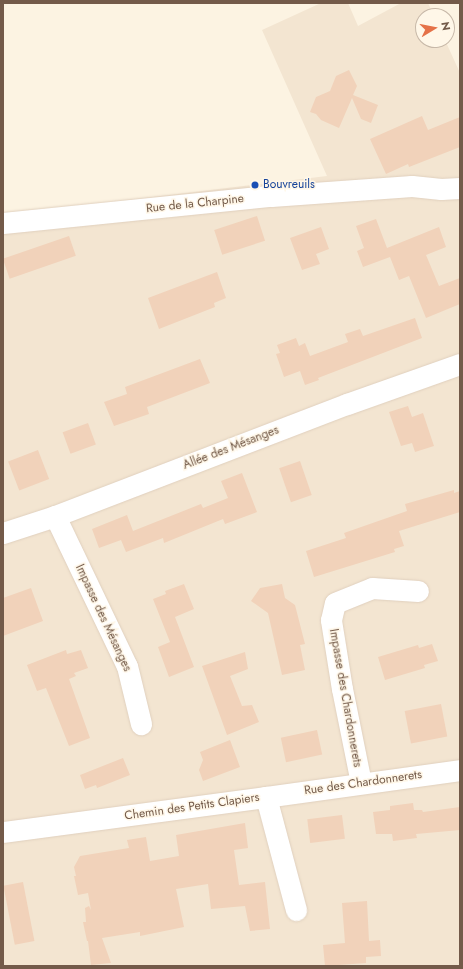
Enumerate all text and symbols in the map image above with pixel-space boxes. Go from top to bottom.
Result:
north arrow [415,8,455,48]
text: N [437,20,454,32]
place label: Bouvreuils [263,178,315,192]
marker: Bouvreuils [250,180,260,190]
street label: Rue de la Charpine [145,192,245,216]
street label: Allée des Mésanges [181,423,281,473]
street label: Impasse des Mésanges [72,562,134,674]
street label: Impasse des Chardonnerets [326,628,364,768]
street label: Rue des Chardonnerets [303,768,423,798]
street label: Chemin des Petits Clapiers [124,790,260,824]

